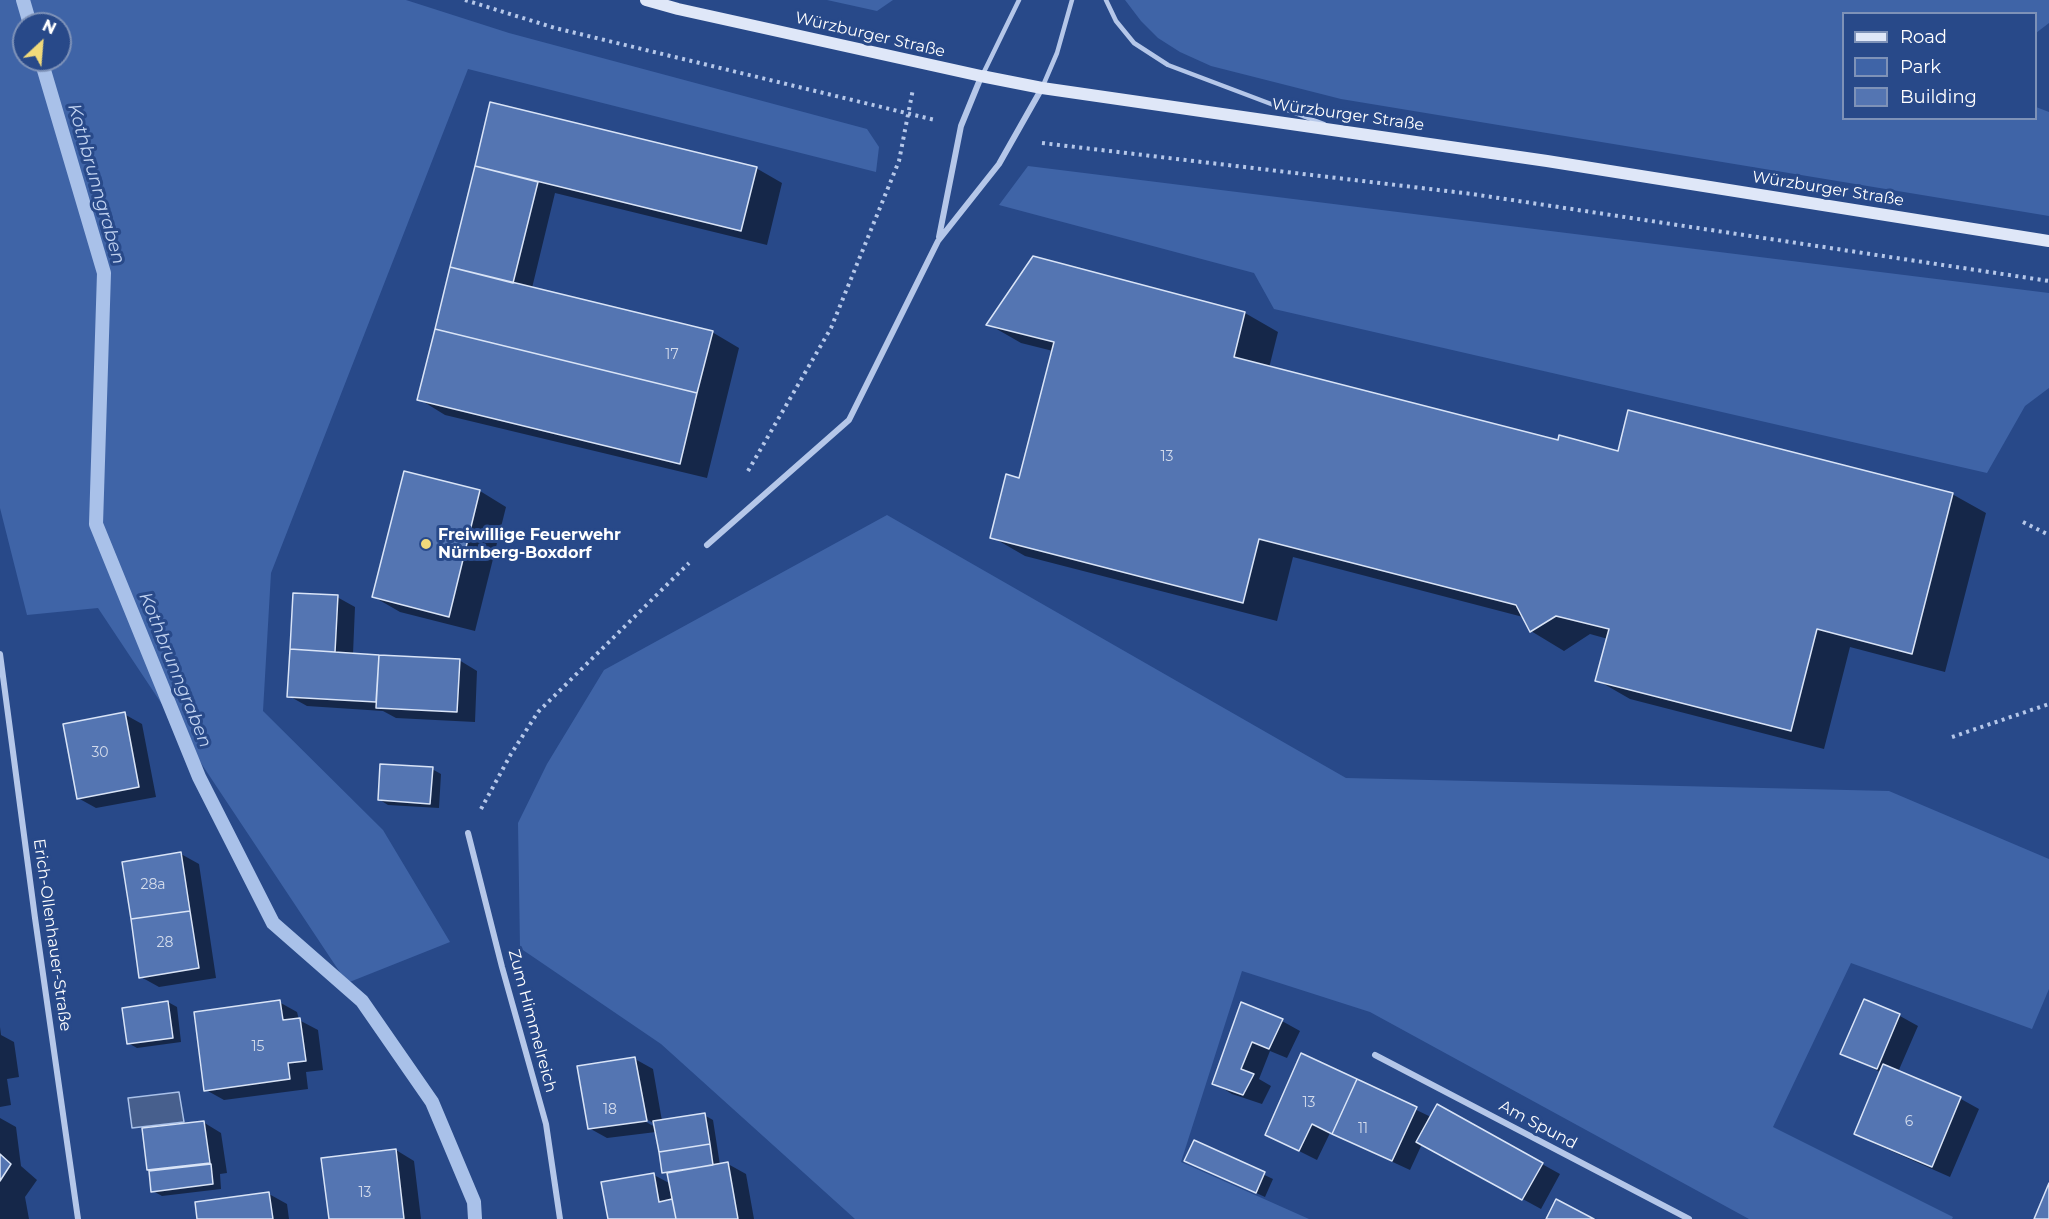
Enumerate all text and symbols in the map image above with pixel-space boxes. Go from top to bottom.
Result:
street label: Würzburger Straße [793,8,947,62]
north arrow [12,12,72,72]
legend [1842,12,2037,120]
text: N [39,16,59,39]
text: Road [1900,26,1947,48]
text: Park [1900,56,1941,78]
text: Building [1900,86,1977,108]
street label: Würzburger Straße [1271,95,1425,135]
water label: Kothbrunngraben [63,101,129,267]
street label: Würzburger Straße [1751,168,1905,210]
house number: 17 [665,347,679,363]
house number: 13 [1161,449,1173,465]
place label: Freiwillige Feuerwehr Nürnberg-Boxdorf [438,525,621,563]
marker: Freiwillige Feuerwehr Nürnberg-Boxdorf [419,537,433,551]
water label: Kothbrunngraben [134,589,216,751]
house number: 30 [91,745,109,761]
street label: Erich-Ollenhauer-Straße [29,837,75,1033]
house number: 28a [140,877,166,893]
house number: 28 [157,935,173,951]
street label: Zum Himmelreich [504,947,560,1095]
house number: 15 [252,1039,264,1055]
house number: 13 [1303,1095,1315,1111]
street label: Am Spund [1496,1096,1580,1154]
house number: 18 [603,1102,617,1118]
house number: 6 [1905,1114,1913,1130]
house number: 11 [1358,1121,1368,1137]
house number: 13 [359,1185,371,1201]

